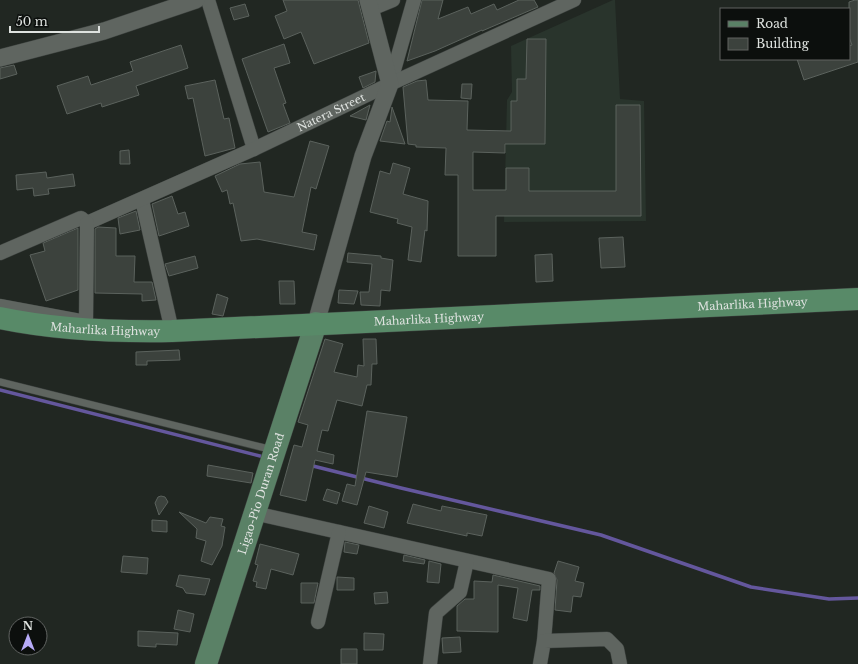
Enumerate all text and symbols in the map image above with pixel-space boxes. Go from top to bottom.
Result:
scale bar [10,8,99,34]
legend [720,8,850,60]
text: 50 m [16,14,48,29]
text: Road [756,16,788,31]
text: Building [756,36,810,51]
street label: Natera Street [295,90,368,134]
street label: Maharlika Highway [697,294,808,313]
street label: Maharlika Highway [373,309,484,329]
street label: Maharlika Highway [49,319,160,338]
street label: Ligao-Pio Duran Road [235,431,287,556]
north arrow [8,616,48,656]
text: N [23,619,34,633]

